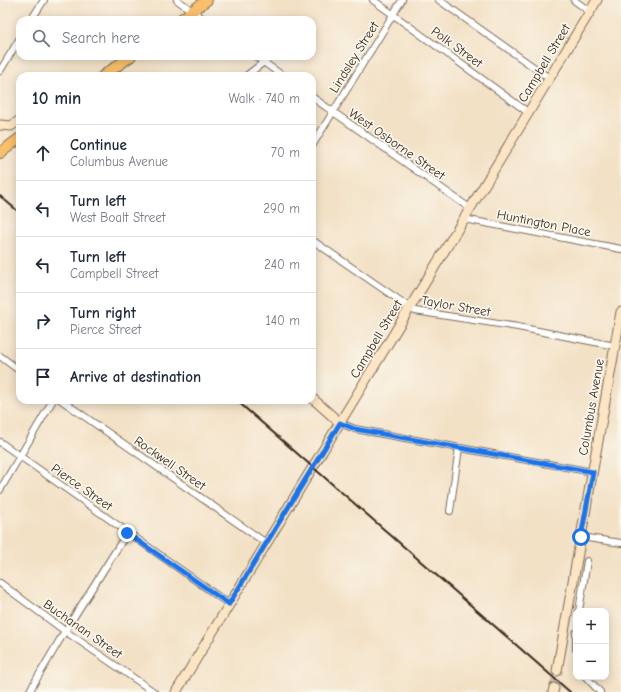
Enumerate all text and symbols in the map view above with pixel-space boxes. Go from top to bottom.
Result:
search box [16,16,316,60]
street label: Lindsley Street [326,18,382,95]
street label: Campbell Street [515,20,574,105]
street label: Polk Street [428,23,487,71]
icon: search [30,27,52,49]
text: Search here [62,29,140,47]
text: 10 min [32,89,81,108]
text: Walk · 740 m [228,91,300,106]
street label: West Osborne Street [346,105,449,183]
text: Continue [70,136,127,154]
icon: ahead [32,142,54,164]
text: 70 m [271,145,300,160]
text: Columbus Avenue [70,154,168,169]
text: Turn left [70,192,126,210]
icon: left [32,198,54,220]
text: 290 m [263,201,300,216]
street label: Huntington Place [496,207,593,240]
text: West Boalt Street [70,210,165,225]
text: Turn left [70,248,126,266]
icon: left [32,254,54,276]
text: 240 m [264,257,300,272]
text: Campbell Street [70,266,158,281]
street label: Taylor Street [420,293,493,320]
street label: Campbell Street [347,296,406,381]
text: Turn right [70,304,136,322]
icon: right [32,310,54,332]
text: 140 m [266,313,300,328]
text: Pierce Street [70,322,141,337]
street label: Columbus Avenue [575,357,607,457]
icon: arrive [32,366,54,388]
text: Arrive at destination [70,368,201,386]
street label: Rockwell Street [131,433,210,494]
street label: Pierce Street [49,460,117,514]
route end [118,524,136,542]
route start [572,528,590,546]
street label: Buchanan Street [41,596,126,662]
map controls [573,608,609,680]
button: + [573,608,609,644]
button: − [573,644,609,680]

